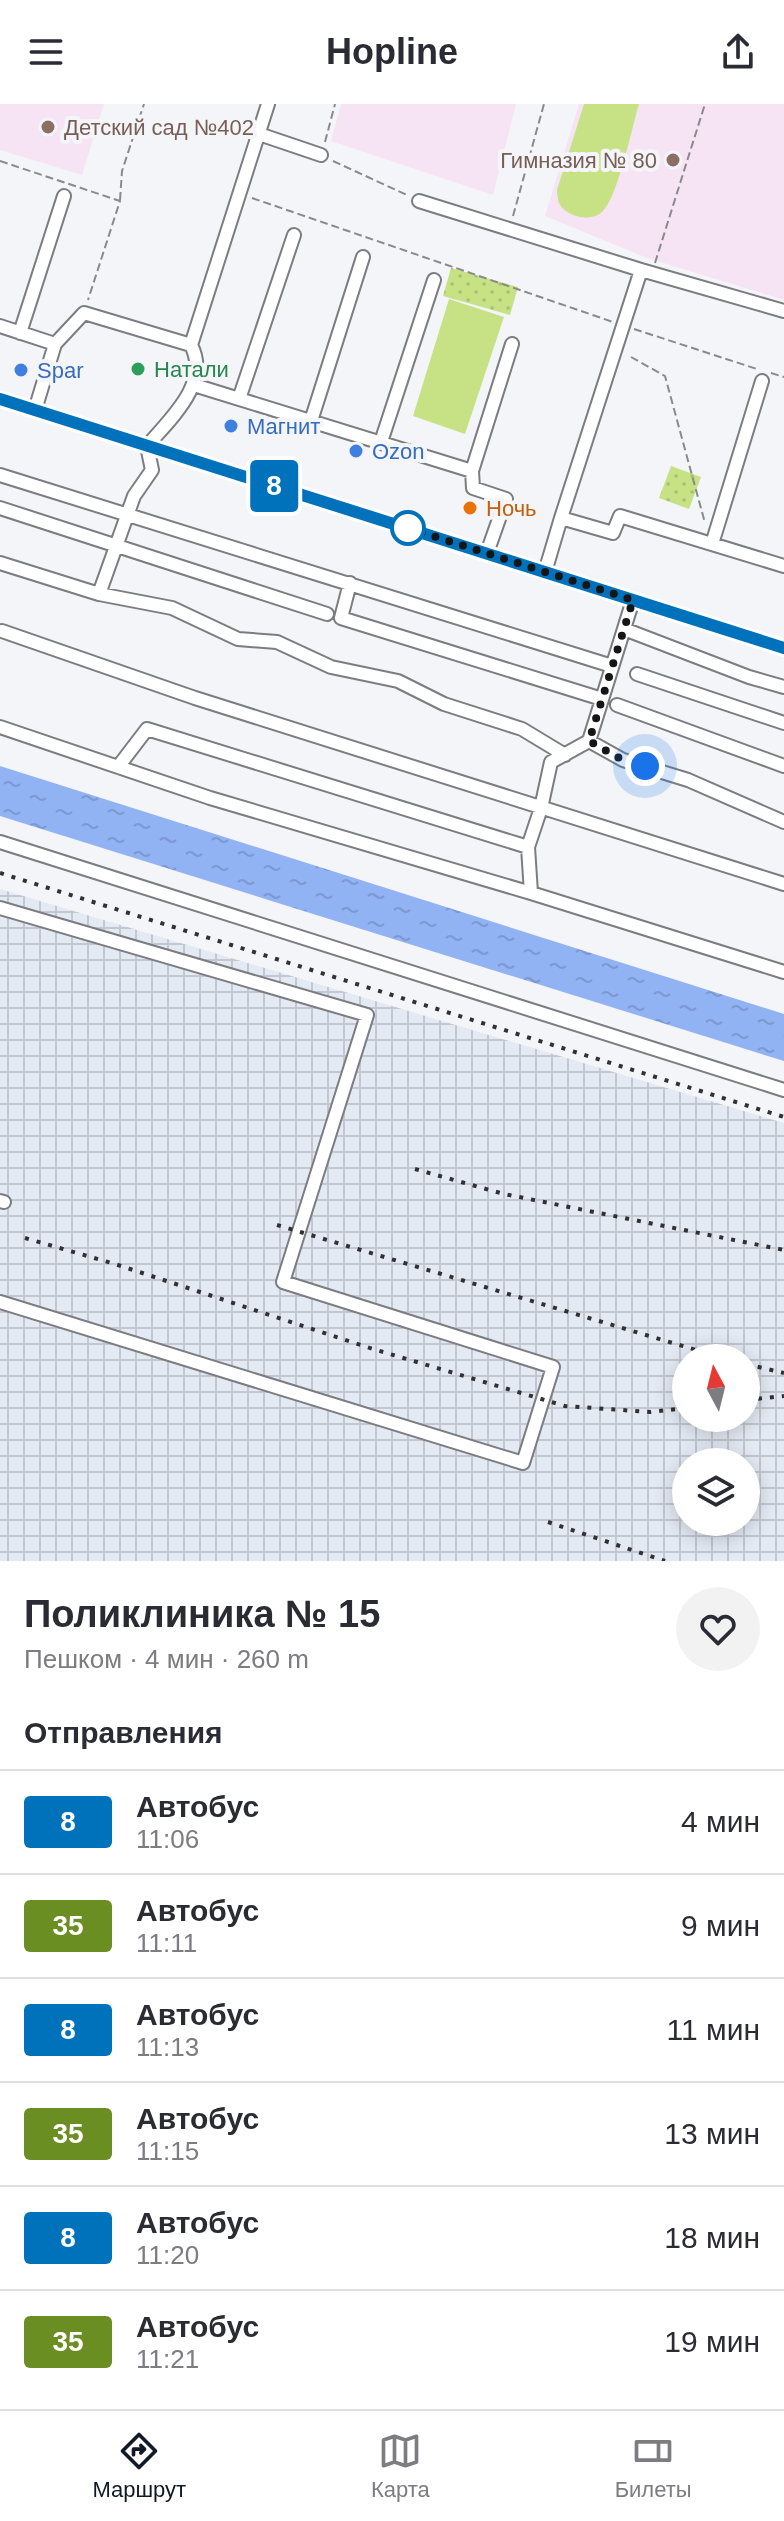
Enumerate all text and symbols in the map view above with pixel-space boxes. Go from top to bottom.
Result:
icon: menu [24,30,68,74]
icon: share [716,30,760,74]
text: Hopline [326,31,458,72]
place label: Детский сад №402 [64,115,254,140]
marker: Детский сад №402 [39,118,57,136]
place label: Гимназия № 80 [500,148,657,173]
marker: Гимназия № 80 [664,151,682,169]
place label: Натали [154,357,229,382]
place label: Spar [37,358,83,383]
marker: Натали [129,360,147,378]
marker: Spar [12,361,30,379]
place label: Магнит [247,414,320,439]
marker: Магнит [222,417,240,435]
place label: Ozon [372,439,425,464]
marker: Ozon [347,442,365,460]
line badge: 8 [248,460,300,512]
text: 8 [266,470,282,501]
place label: Ночь [486,496,537,521]
marker: Ночь [461,499,479,517]
unlabelled marker [391,511,425,545]
your location [625,746,665,786]
north arrow [672,1344,760,1432]
map controls [672,1344,760,1536]
button: layers [672,1448,760,1536]
button: heart [676,1587,760,1671]
text: Поликлиника № 15 [24,1593,380,1635]
text: Пешком · 4 мин · 260 m [24,1644,309,1674]
text: Отправления [24,1716,223,1749]
text: Автобус [136,1790,259,1823]
text: 4 мин [681,1805,760,1838]
text: 8 [60,1806,76,1837]
text: 11:06 [136,1824,199,1854]
text: Автобус [136,1894,259,1927]
text: 9 мин [681,1909,760,1942]
text: 35 [52,1910,84,1941]
text: 11:11 [136,1928,197,1958]
text: Автобус [136,1998,259,2031]
text: 11 мин [667,2013,760,2046]
text: 8 [60,2014,76,2045]
text: 11:13 [136,2032,199,2062]
text: Автобус [136,2102,259,2135]
text: 13 мин [664,2117,760,2150]
text: 35 [52,2118,84,2149]
text: 11:15 [136,2136,199,2166]
text: Автобус [136,2206,259,2239]
text: 18 мин [664,2221,760,2254]
text: 8 [60,2222,76,2253]
text: 11:20 [136,2240,199,2270]
text: Автобус [136,2310,259,2343]
text: 19 мин [664,2325,760,2358]
text: 35 [52,2326,84,2357]
text: 11:21 [136,2344,199,2374]
tab: Маршрут [92,2429,186,2503]
tab: Карта [371,2429,430,2503]
tab: Билеты [615,2429,692,2503]

